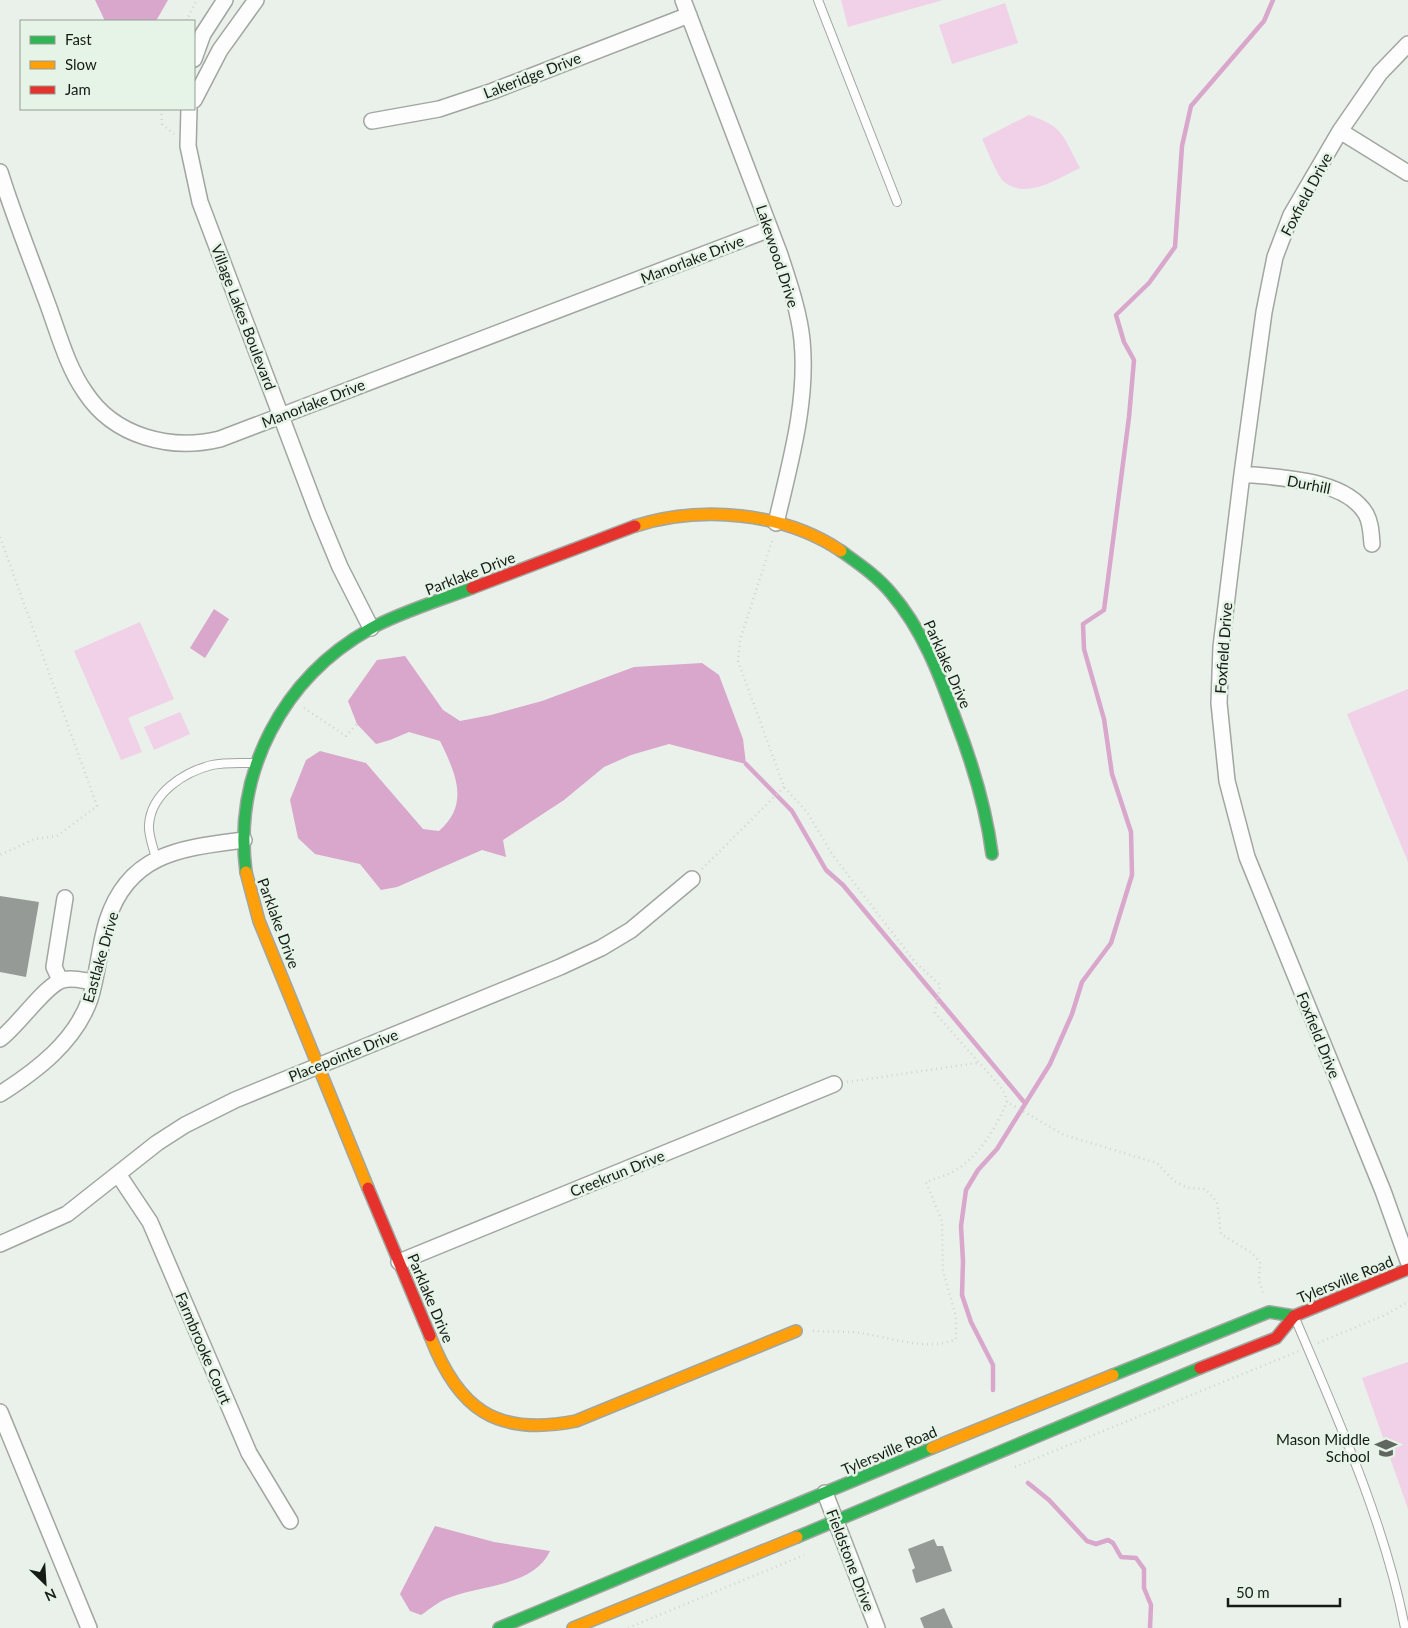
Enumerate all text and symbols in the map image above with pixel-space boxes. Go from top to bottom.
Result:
legend [20,20,195,110]
text: Fast [65,30,92,48]
street label: Lakeridge Drive [481,48,583,102]
text: Slow [65,55,97,73]
text: Jam [65,80,91,98]
street label: Foxfield Drive [1277,149,1335,239]
street label: Lakewood Drive [753,202,803,310]
street label: Manorlake Drive [638,231,746,287]
street label: Village Lakes Boulevard [208,242,280,392]
street label: Manorlake Drive [259,375,367,431]
street label: Durhill [1286,471,1332,497]
street label: Parklake Drive [422,548,518,598]
street label: Foxfield Drive [1211,602,1235,694]
street label: Parklake Drive [920,617,976,711]
street label: Parklake Drive [254,875,304,971]
street label: Eastlake Drive [78,909,122,1004]
street label: Foxfield Drive [1294,989,1345,1081]
street label: Placepointe Drive [286,1025,400,1085]
street label: Creekrun Drive [567,1146,667,1200]
street label: Parklake Drive [404,1251,458,1345]
street label: Tylersville Road [1294,1252,1396,1306]
street label: Farmbrooke Court [172,1289,236,1407]
street label: Tylersville Road [839,1422,939,1478]
place label: Mason Middle School [1276,1430,1370,1465]
school or university icon: Mason Middle School [1373,1435,1399,1461]
street label: Fieldstone Drive [823,1506,879,1614]
north arrow [20,1558,70,1608]
scale bar [1228,1576,1340,1608]
text: 50 m [1236,1583,1270,1601]
text: N [42,1585,59,1605]

